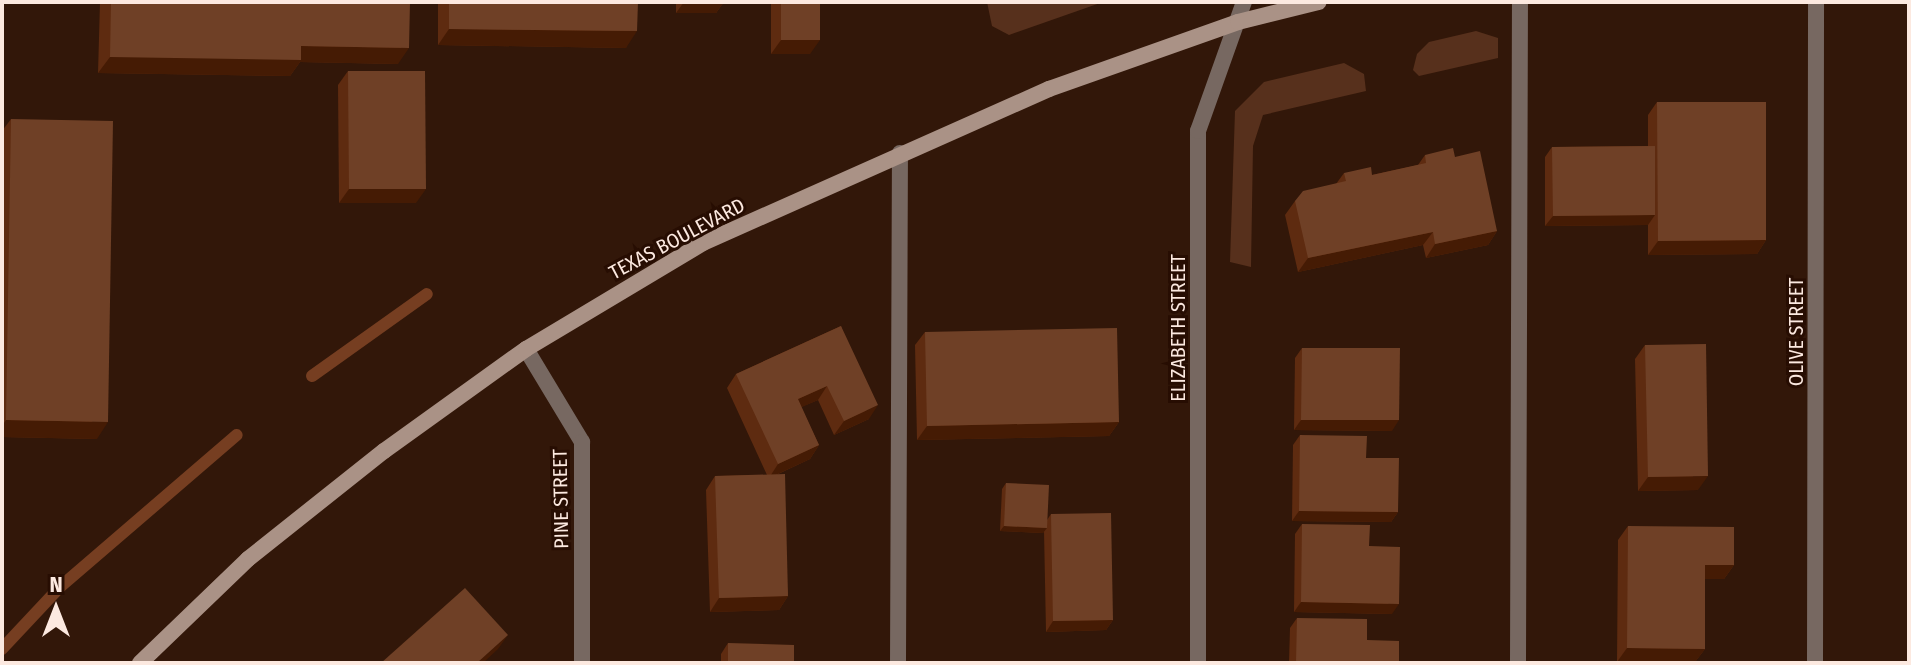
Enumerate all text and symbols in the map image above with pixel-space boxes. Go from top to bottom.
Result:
street label: TEXAS BOULEVARD [605,193,749,285]
street label: ELIZABETH STREET [1166,254,1190,402]
street label: OLIVE STREET [1784,278,1808,386]
street label: PINE STREET [548,449,574,549]
north arrow [16,569,96,649]
text: N [49,571,63,598]

